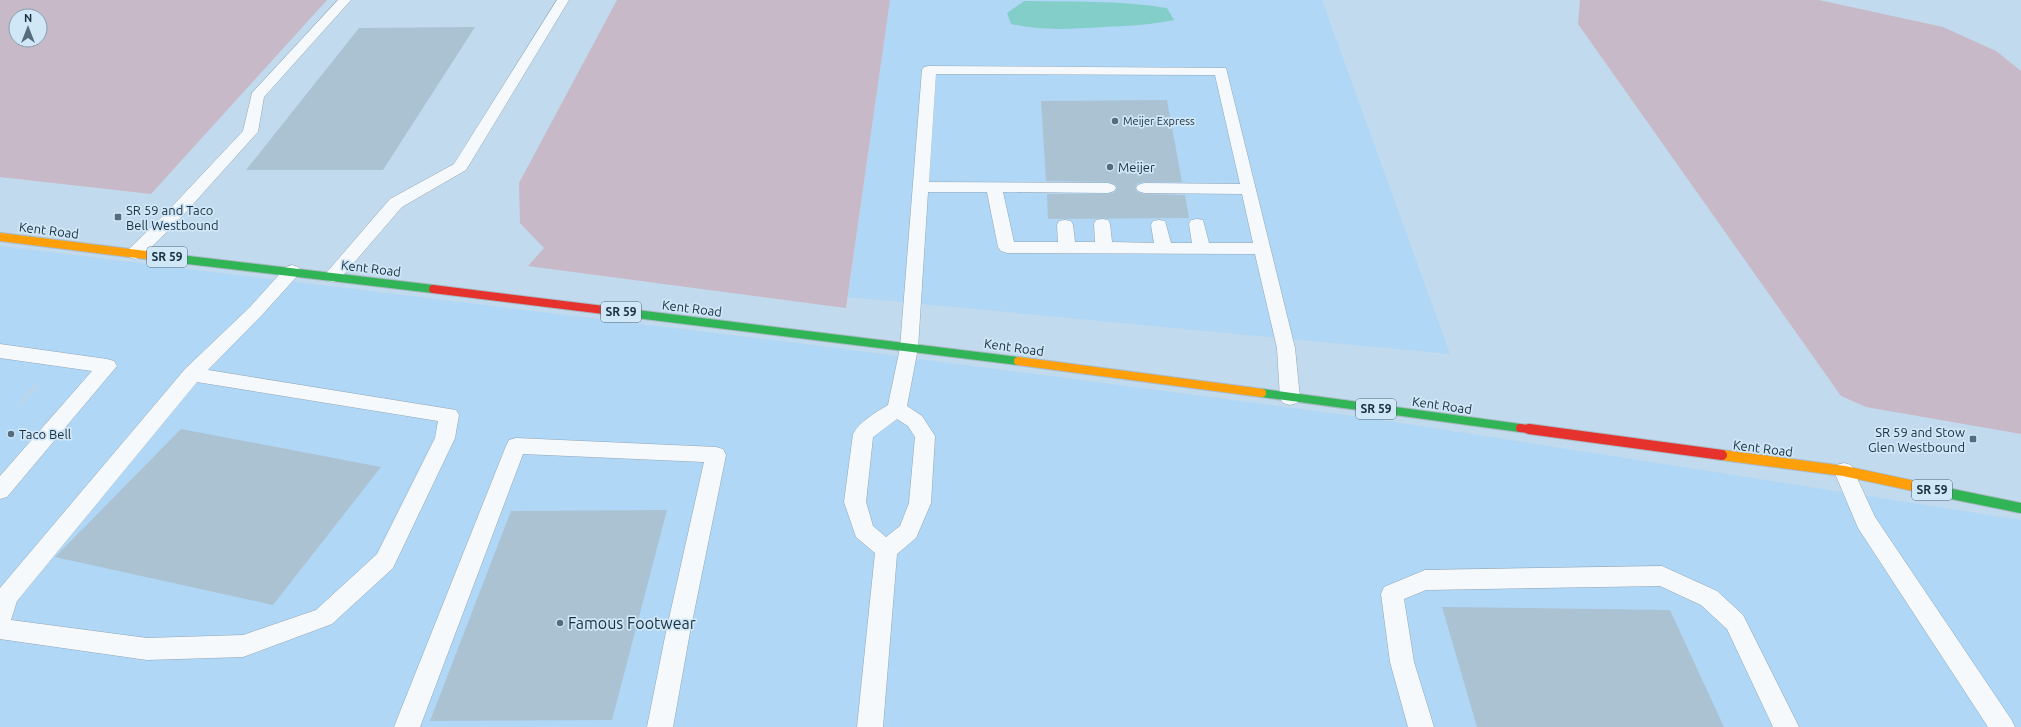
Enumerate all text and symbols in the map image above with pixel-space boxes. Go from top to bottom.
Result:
north arrow [8,8,48,48]
text: N [24,12,32,24]
place label: Meijer Express [1123,115,1195,127]
marker: Meijer Express [1110,116,1120,126]
place label: Meijer [1118,160,1155,174]
marker: Meijer [1105,162,1115,172]
place label: SR 59 and Taco Bell Westbound [126,203,219,232]
marker: SR 59 and Taco Bell Westbound [113,212,123,222]
street label: Kent Road [18,219,80,241]
road number: SR 59 [147,247,187,267]
street label: Kent Road [340,257,402,279]
street label: Kent Road [661,297,723,319]
road number: SR 59 [601,302,641,322]
street label: Kent Road [983,336,1045,358]
street label: Kent Road [1411,394,1473,416]
road number: SR 59 [1356,399,1396,419]
place label: SR 59 and Stow Glen Westbound [1868,425,1965,454]
place label: Taco Bell [19,427,72,441]
marker: Taco Bell [6,429,16,439]
marker: SR 59 and Stow Glen Westbound [1968,434,1978,444]
street label: Kent Road [1732,437,1794,459]
road number: SR 59 [1912,480,1952,500]
place label: Famous Footwear [568,614,696,632]
marker: Famous Footwear [555,618,565,628]

